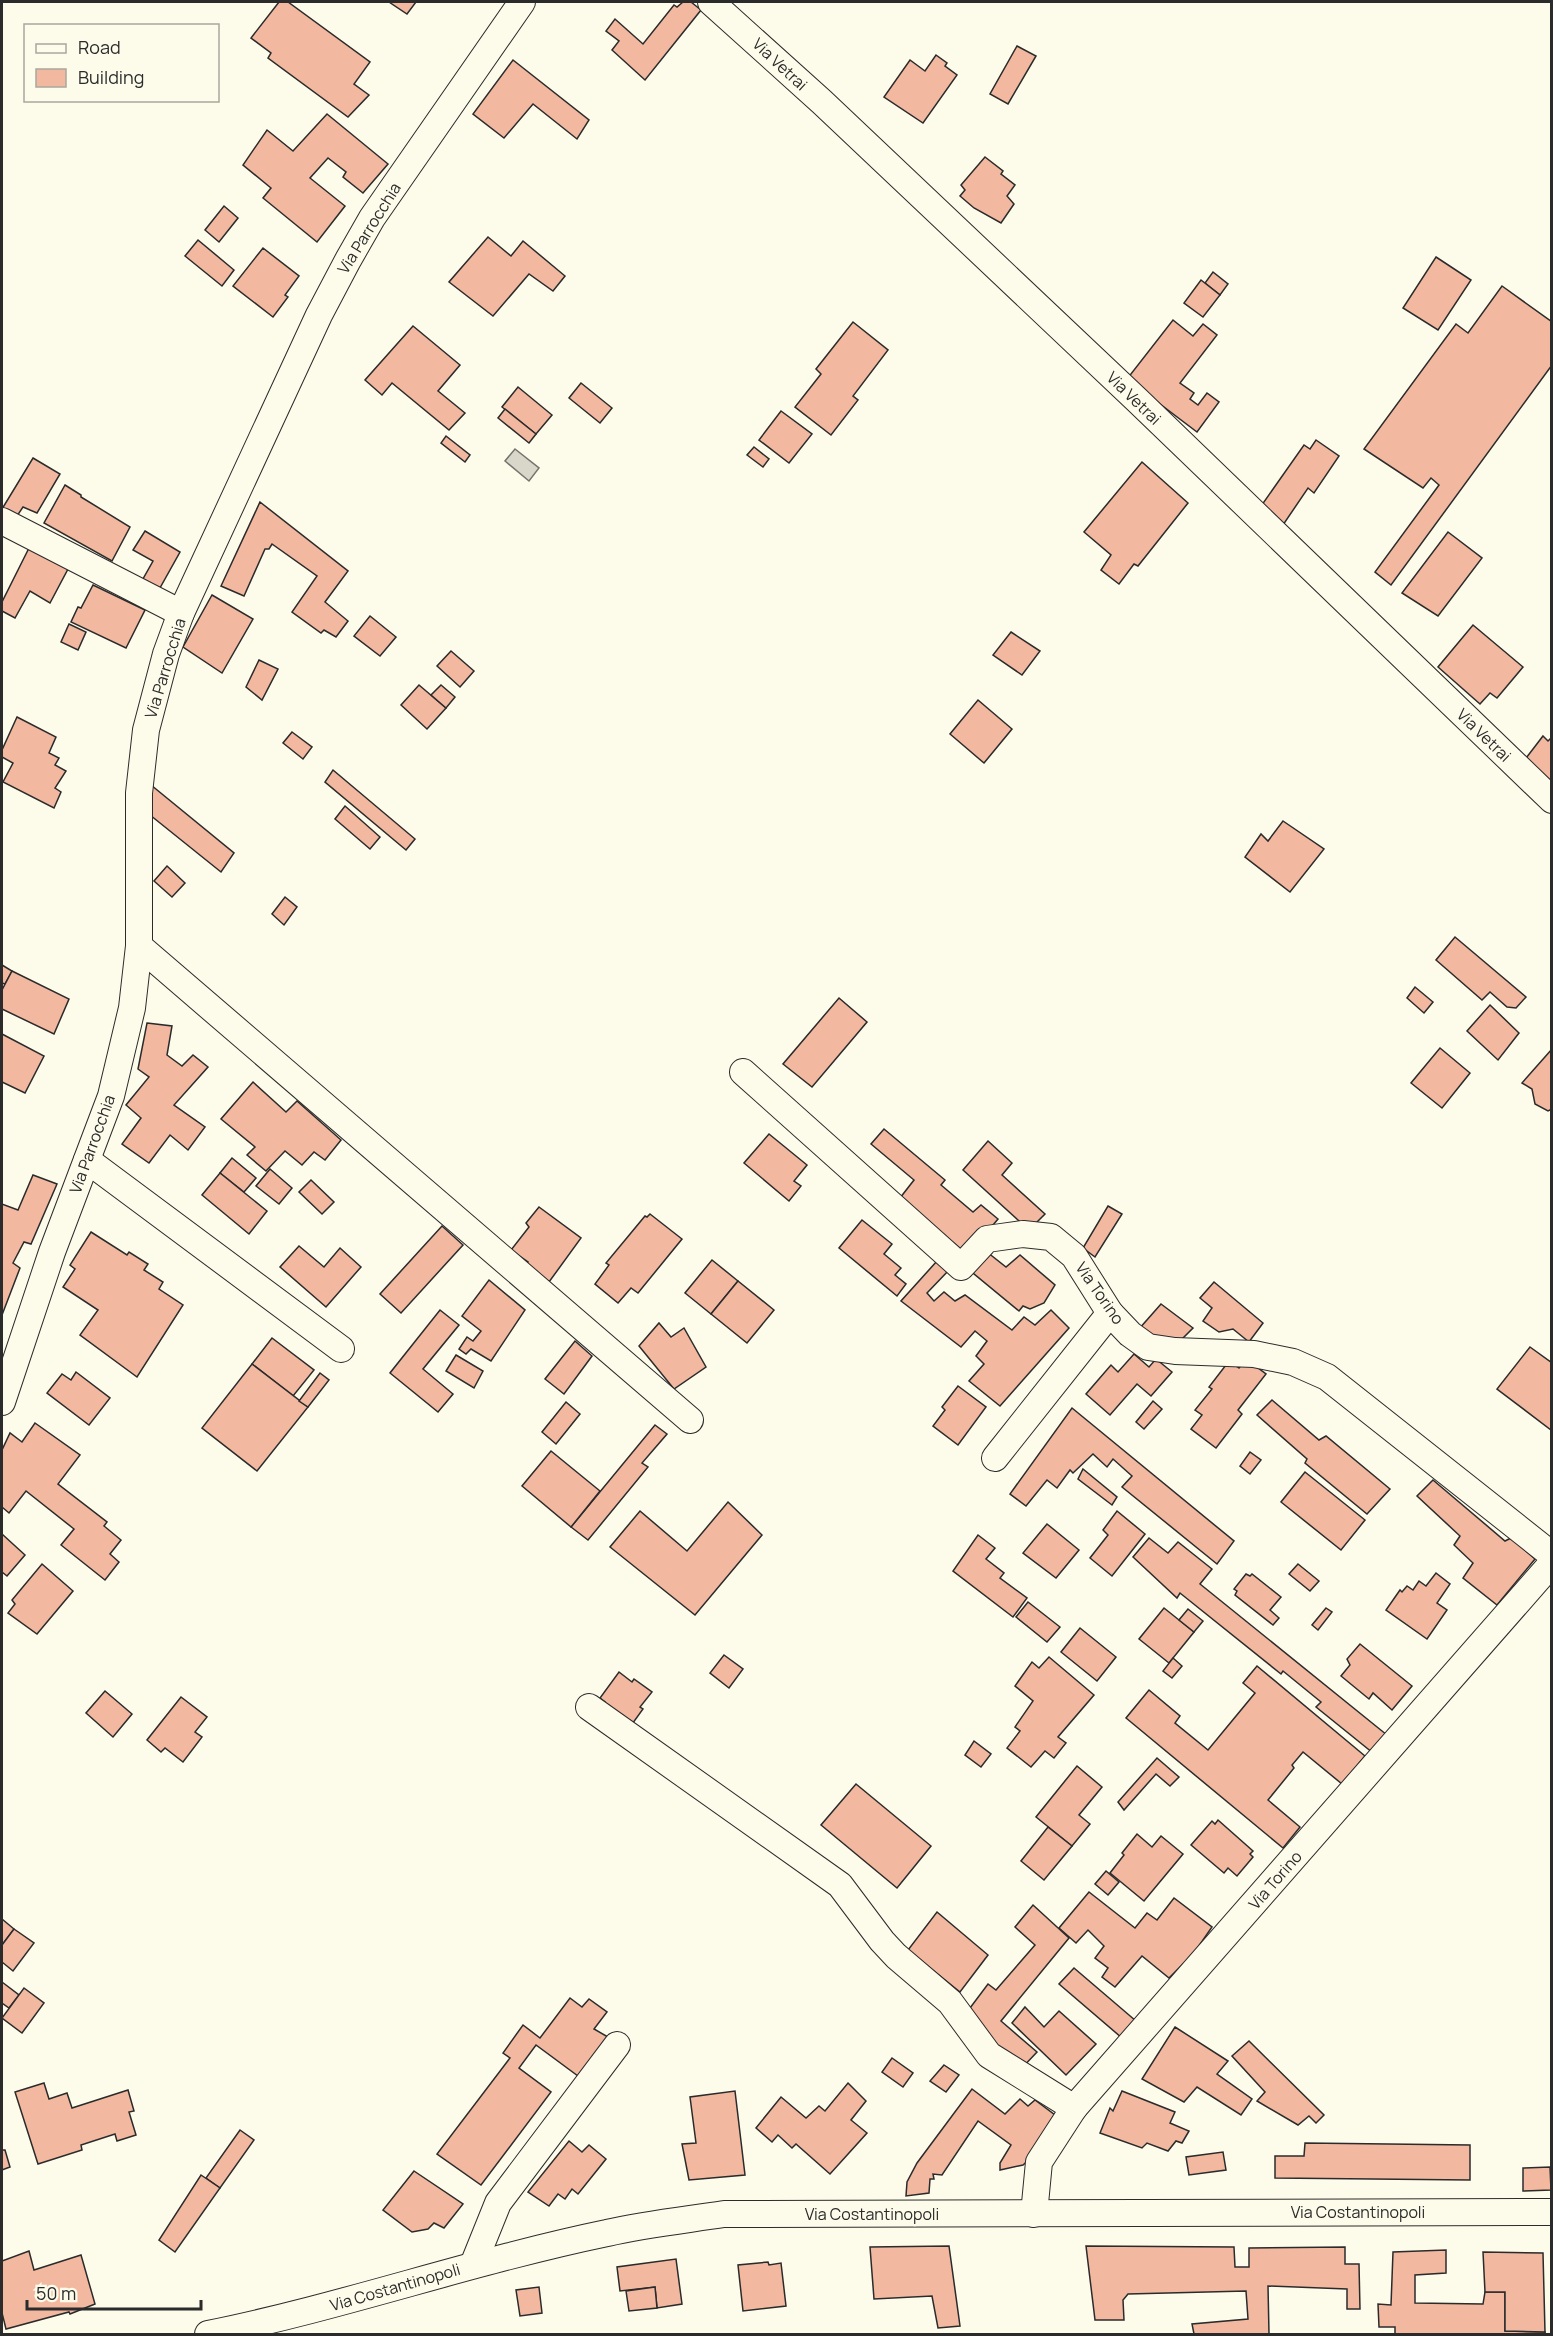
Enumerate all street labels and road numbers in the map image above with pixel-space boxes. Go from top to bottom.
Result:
street label: Via Vetrai [748,33,812,95]
street label: Via Parrocchia [332,178,406,278]
street label: Via Vetrai [1102,367,1166,429]
street label: Via Parrocchia [139,615,191,721]
street label: Via Vetrai [1452,704,1516,766]
street label: Via Parrocchia [64,1091,120,1197]
street label: Via Torino [1071,1257,1129,1329]
street label: Via Torino [1243,1846,1307,1914]
street label: Via Costantinopoli [1291,2201,1425,2223]
street label: Via Costantinopoli [805,2203,939,2225]
street label: Via Costantinopoli [327,2258,463,2316]

